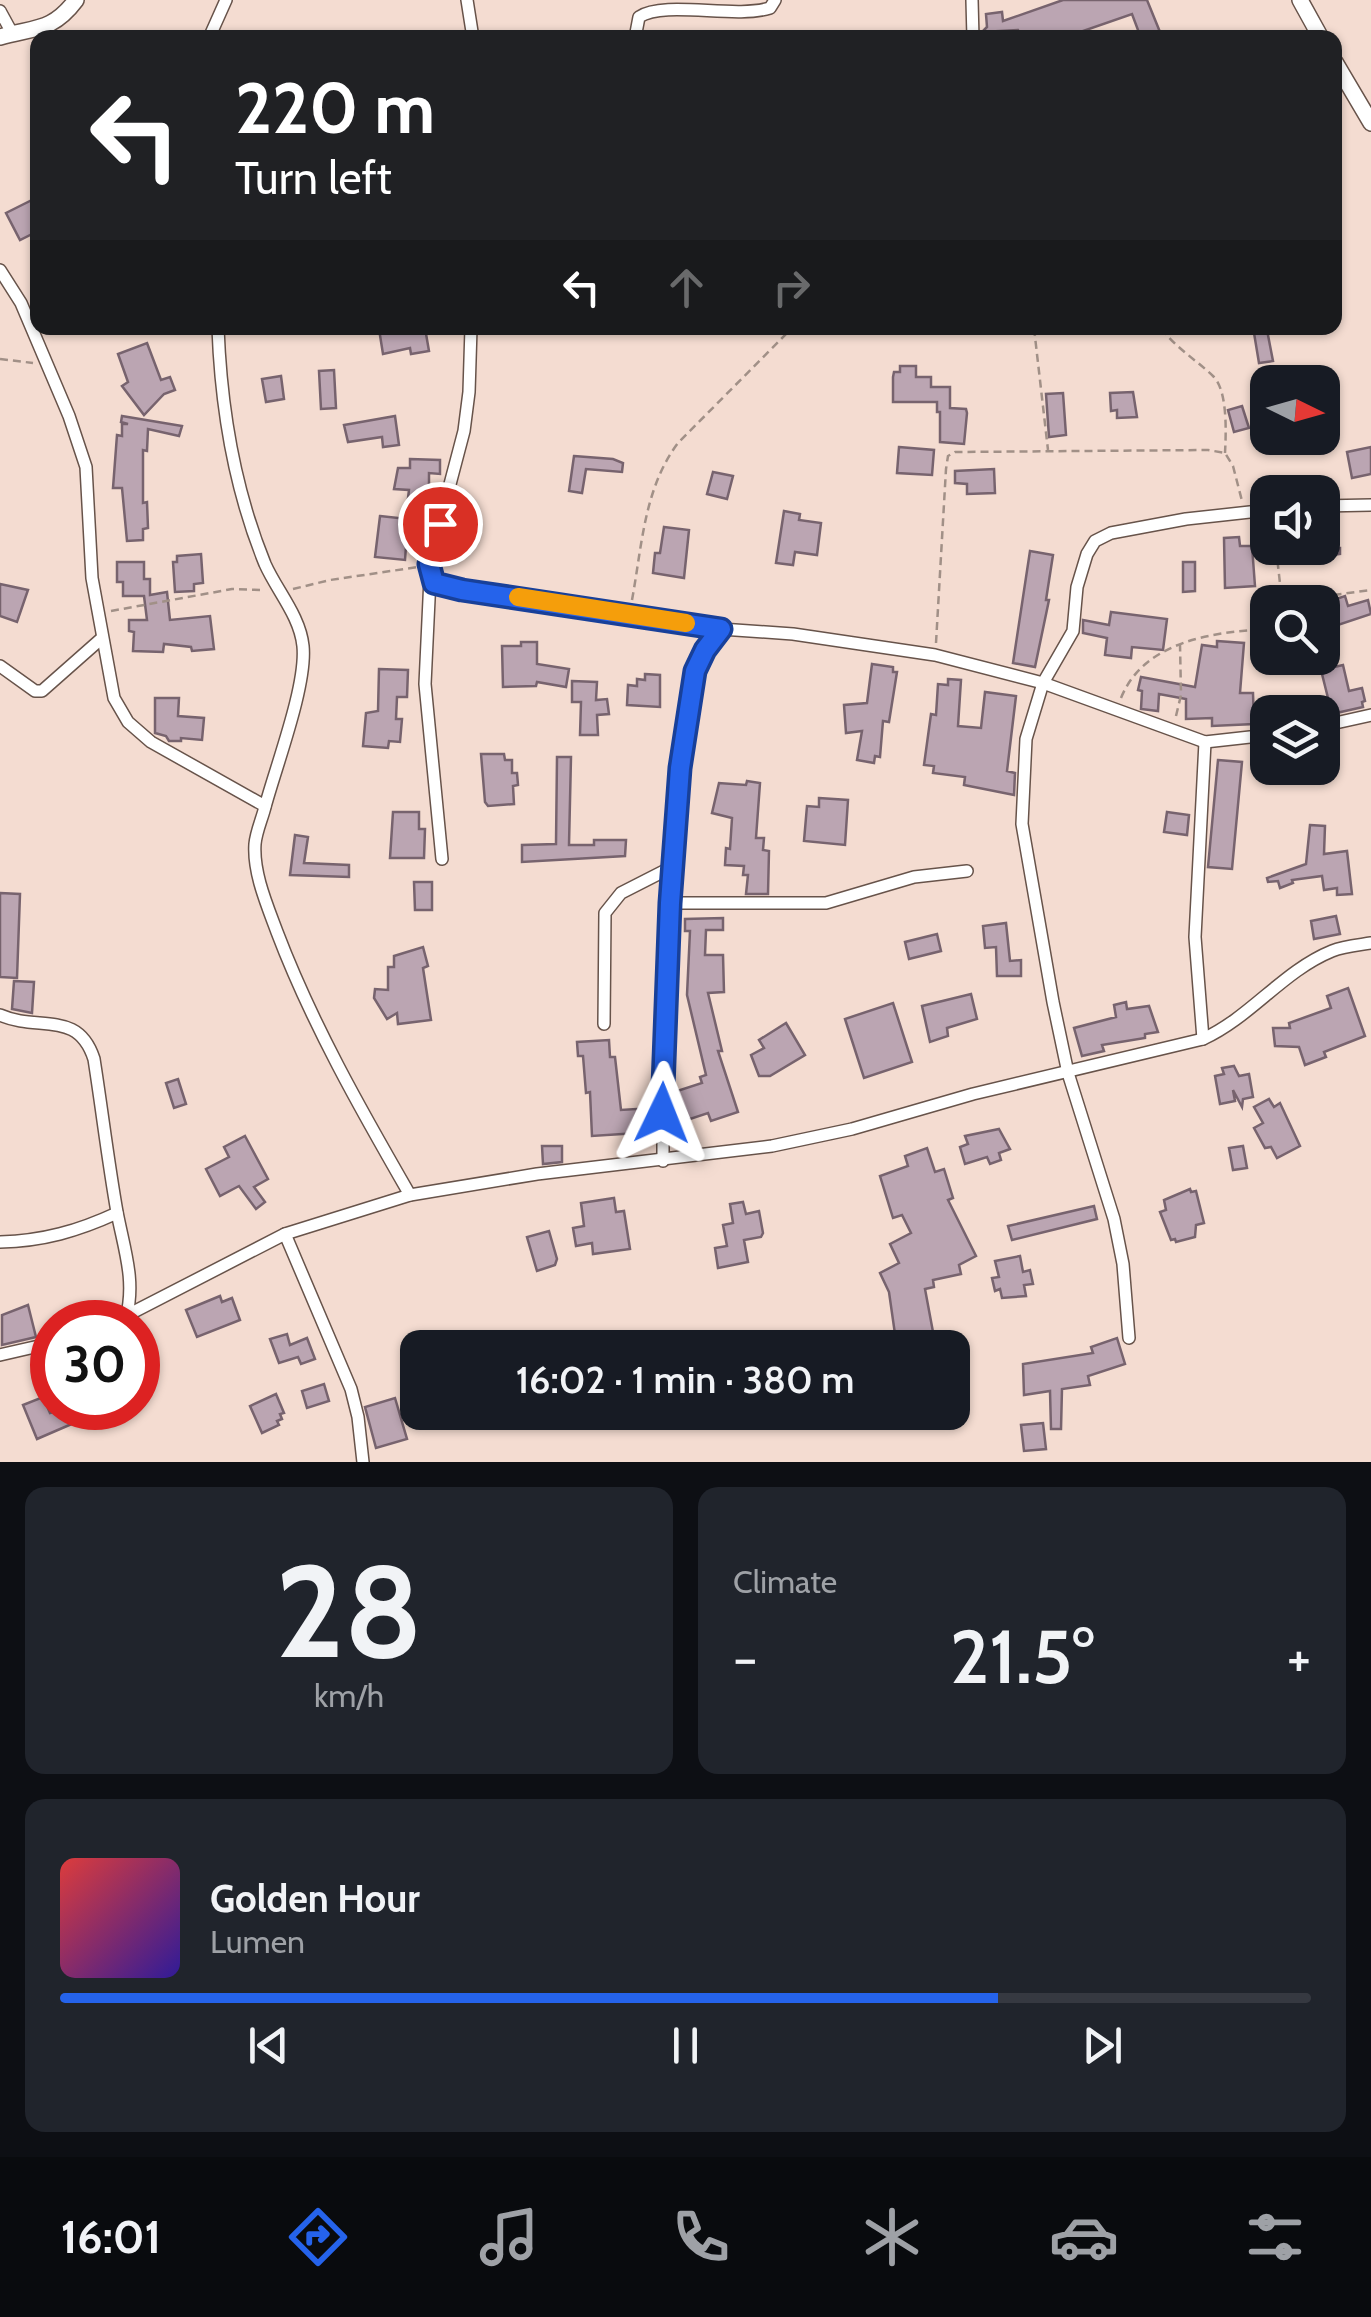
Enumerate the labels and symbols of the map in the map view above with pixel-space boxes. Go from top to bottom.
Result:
north arrow [1250,365,1340,455]
pin [398,482,483,567]
position arrow [610,1061,714,1165]
speed limit sign: 30 [30,1300,160,1430]

